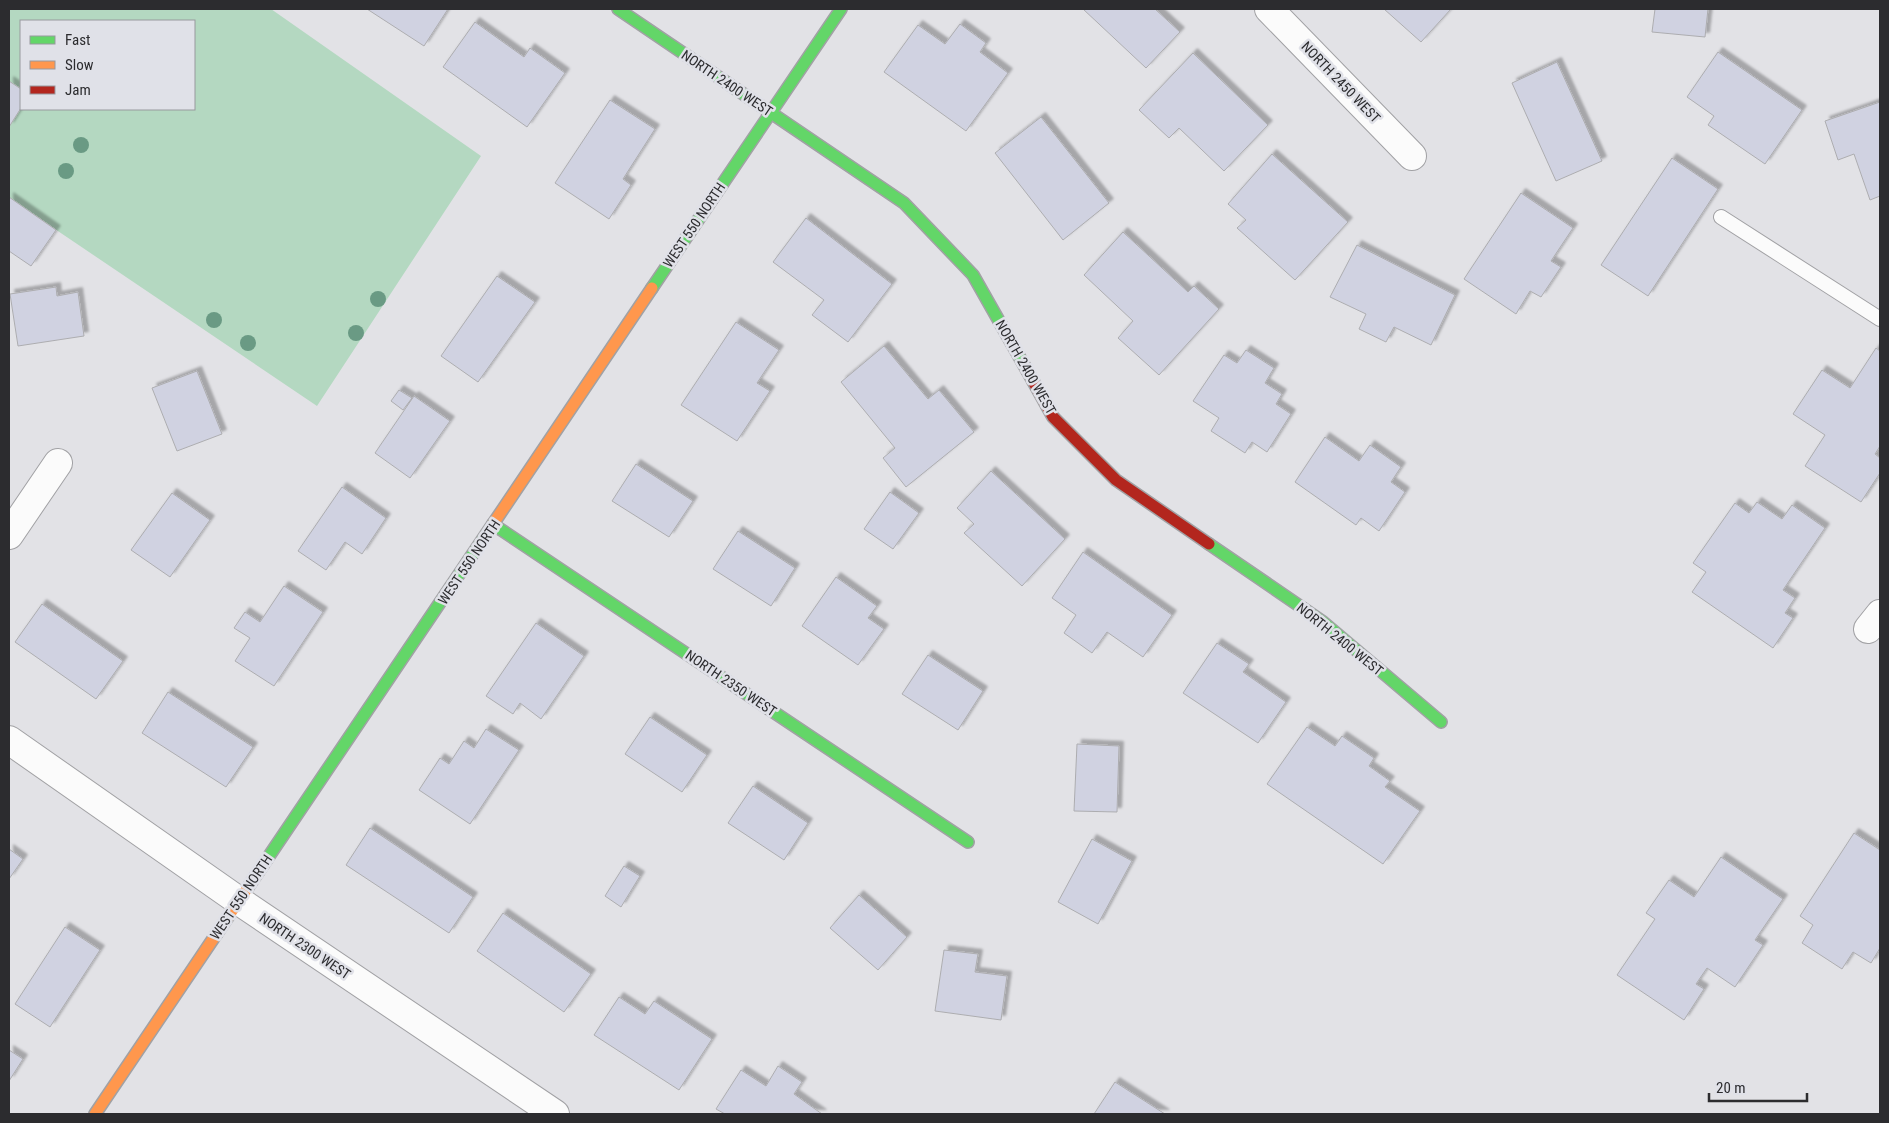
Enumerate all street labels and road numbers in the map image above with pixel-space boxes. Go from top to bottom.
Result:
street label: NORTH 2450 WEST [1298,38,1384,126]
street label: NORTH 2400 WEST [679,47,775,119]
street label: WEST 550 NORTH [660,179,728,271]
street label: NORTH 2400 WEST [993,317,1059,417]
street label: WEST 550 NORTH [435,516,503,608]
street label: NORTH 2400 WEST [1294,599,1386,679]
street label: NORTH 2350 WEST [683,647,779,719]
street label: WEST 550 NORTH [207,851,275,943]
street label: NORTH 2300 WEST [257,910,353,982]

